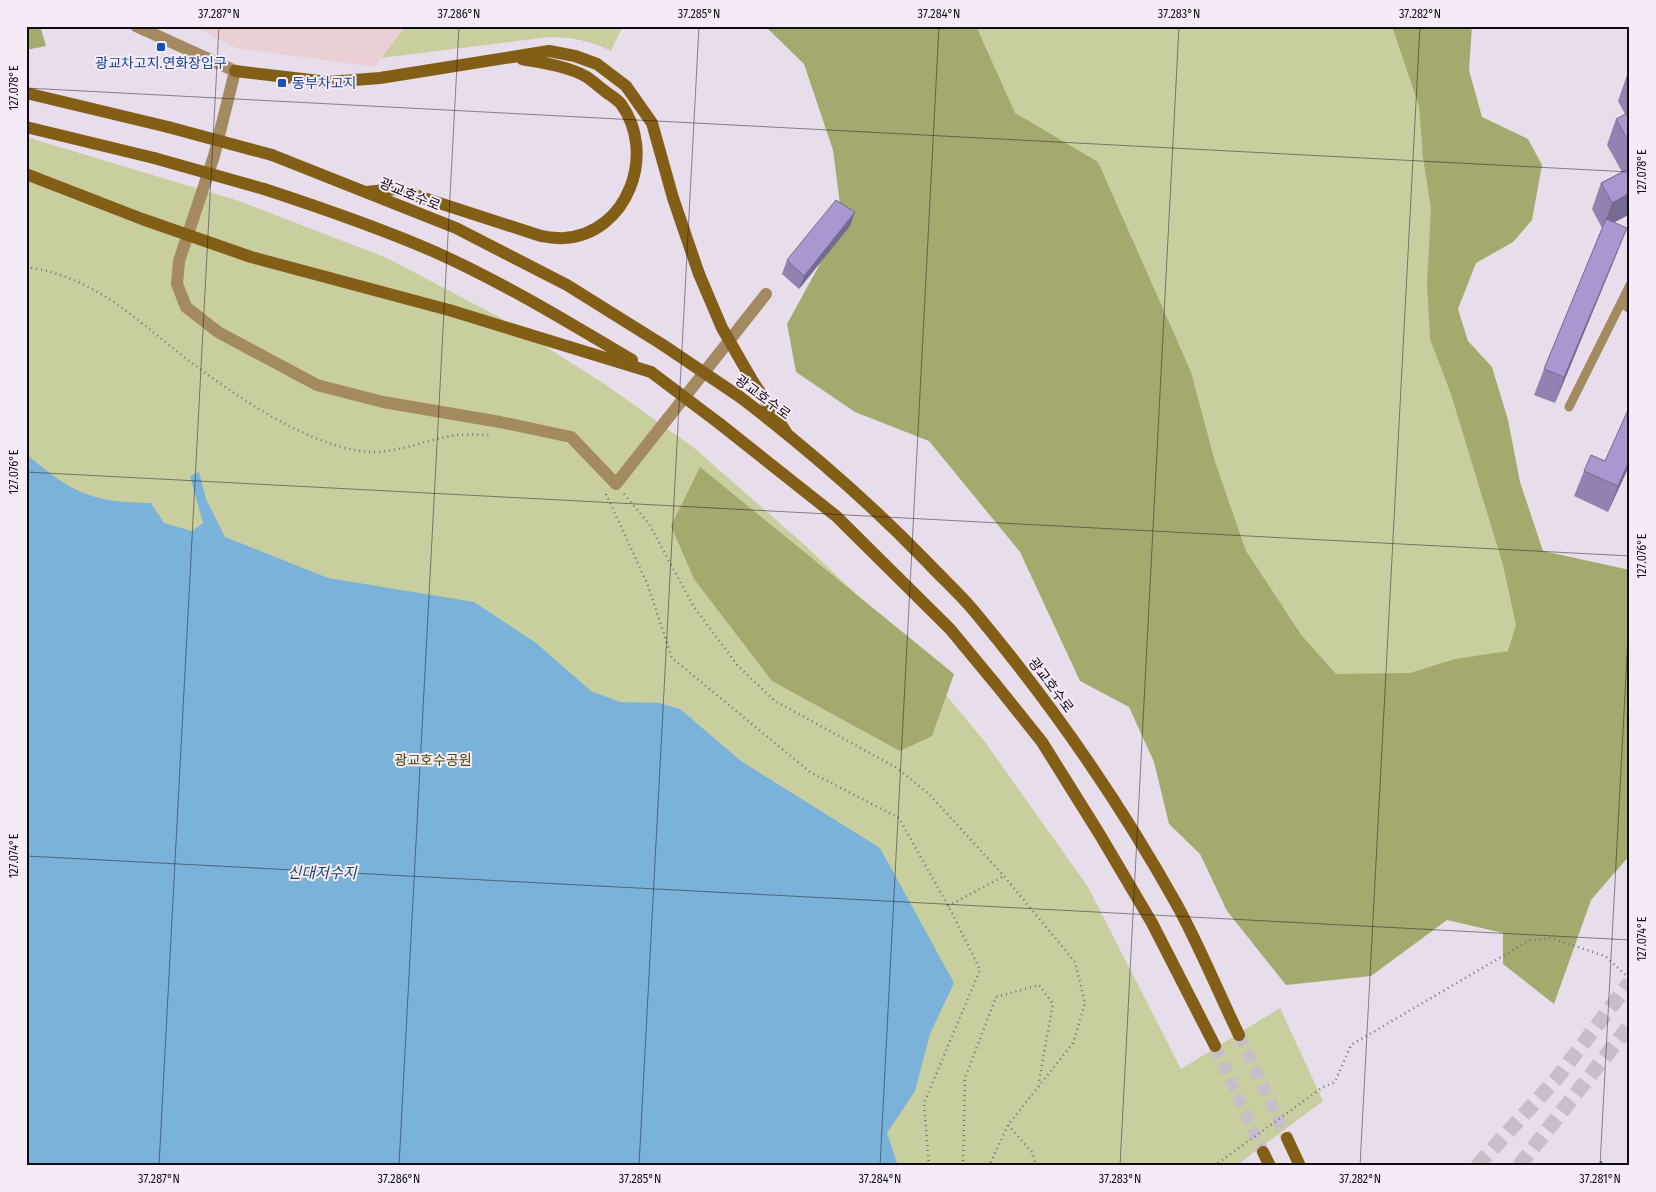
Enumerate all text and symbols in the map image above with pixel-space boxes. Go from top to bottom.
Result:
text: 37.287°N [198,7,240,21]
text: 37.286°N [438,7,480,21]
text: 37.285°N [678,7,720,21]
text: 37.284°N [918,7,960,21]
text: 37.283°N [1158,7,1200,21]
text: 37.282°N [1399,7,1441,21]
marker: 광교차고지.연화장입구 [155,41,167,53]
place label: 광교차고지.연화장입구 [95,55,227,72]
text: 127.078°E [7,65,21,111]
place label: 동부차고지 [292,75,356,92]
marker: 동부차고지 [276,77,288,89]
text: 127.078°E [1635,149,1649,195]
street label: 광교호수로 [377,175,443,214]
street label: 광교호수로 [732,372,794,423]
text: 127.076°E [7,449,21,494]
text: 127.076°E [1635,533,1649,578]
street label: 광교호수로 [1024,654,1077,716]
park label: 광교호수공원 [394,752,472,769]
text: 127.074°E [7,833,21,878]
water label: 신대저수지 [287,864,358,882]
text: 127.074°E [1635,916,1649,961]
text: 37.287°N [138,1172,180,1186]
text: 37.286°N [378,1172,420,1186]
text: 37.285°N [619,1172,661,1186]
text: 37.284°N [859,1172,901,1186]
text: 37.283°N [1099,1172,1141,1186]
text: 37.282°N [1339,1172,1381,1186]
text: 37.281°N [1579,1172,1621,1186]

